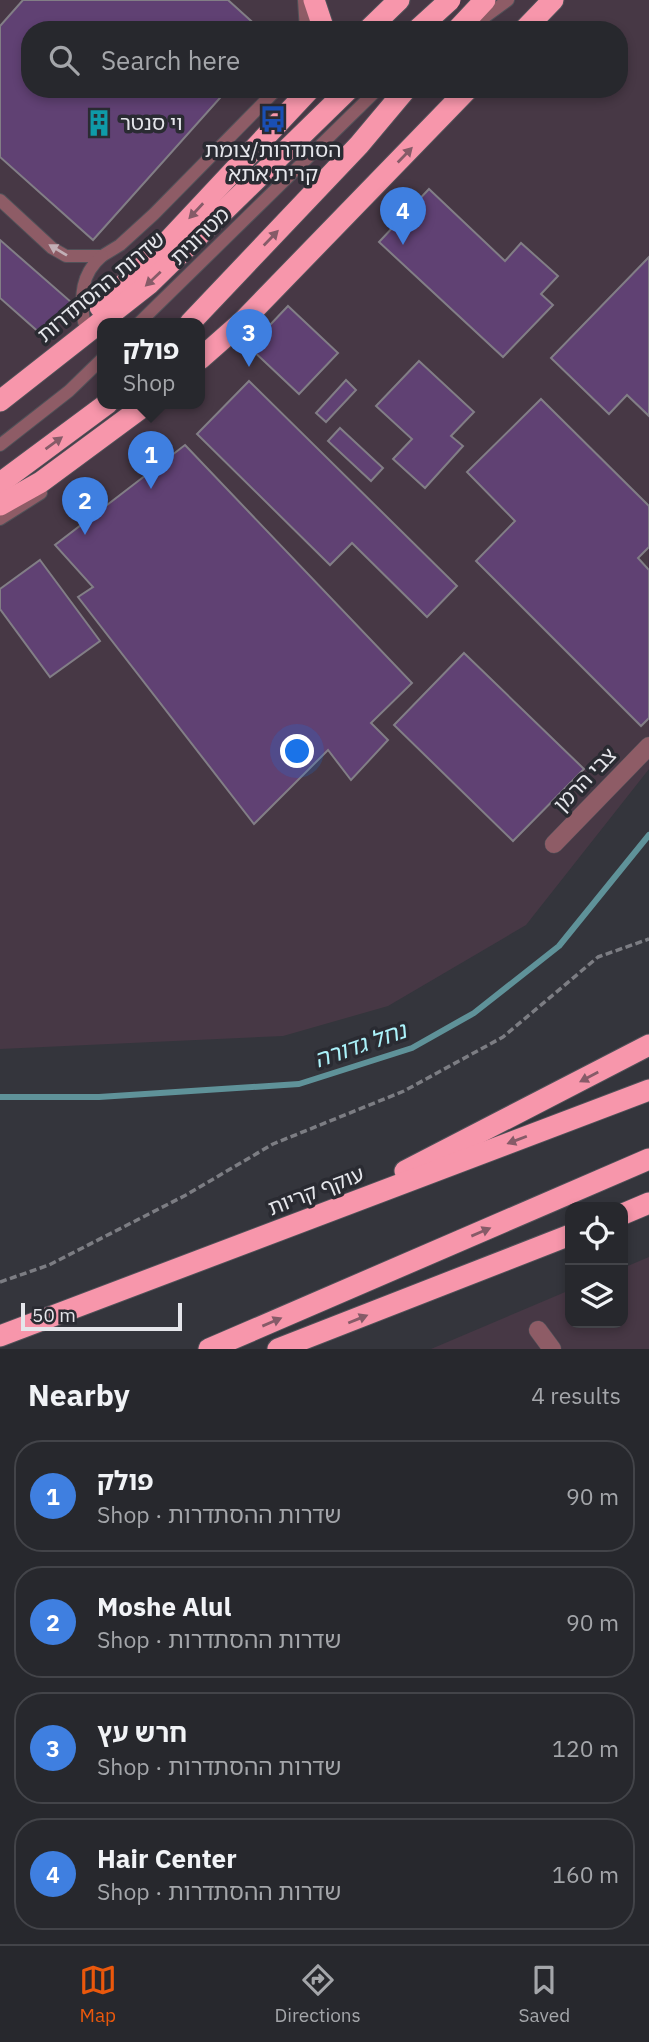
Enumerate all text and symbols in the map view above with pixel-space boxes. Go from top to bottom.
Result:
search box [21,21,628,98]
icon: search [45,41,83,79]
text: Search here [101,43,240,77]
bus stop icon: הסתדרות/צומת קרית אתא [258,104,288,134]
building icon: וי סנטר [84,108,114,138]
place label: וי סנטר [120,108,183,136]
place label: הסתדרות/צומת קרית אתא [205,135,341,187]
one-way arrow [396,147,412,164]
pin: 4 [380,187,426,245]
street label: מטרונית [164,200,235,270]
one-way arrow [189,202,205,219]
street label: שדרות ההסתדרות [31,225,170,348]
one-way arrow [263,229,279,247]
one-way arrow [48,244,67,256]
one-way arrow [145,271,162,287]
pin: 3 [226,309,272,367]
popup [97,318,205,409]
text: פולק [123,332,179,366]
text: Shop [123,367,175,397]
pin: 1 [128,431,174,489]
one-way arrow [45,436,63,451]
pin: 2 [62,477,108,535]
your location [280,734,314,768]
street label: צבי הרמן [547,741,622,817]
water label: נחל גדורה [310,1014,412,1074]
one-way arrow [578,1071,598,1083]
one-way arrow [506,1135,527,1146]
street label: עוקף קריות [263,1159,368,1221]
map controls [565,1202,628,1328]
button: locate [565,1202,628,1265]
one-way arrow [471,1226,492,1237]
button: layers [565,1265,628,1328]
scale bar [21,1300,182,1332]
text: 50 m [32,1303,76,1327]
one-way arrow [348,1313,369,1324]
one-way arrow [262,1316,282,1328]
text: Nearby [28,1375,130,1414]
text: 4 results [531,1380,621,1410]
text: פולק [97,1463,154,1497]
text: 1 [46,1481,60,1511]
text: 90 m [566,1481,619,1511]
text: Shop · שדרות ההסתדרות [97,1499,341,1529]
text: Moshe Alul [97,1589,231,1623]
text: 2 [46,1607,60,1637]
text: 90 m [566,1607,619,1637]
text: Shop · שדרות ההסתדרות [97,1624,341,1654]
text: חרש עץ [97,1715,187,1749]
text: 3 [46,1733,60,1763]
text: 120 m [552,1733,619,1763]
text: Shop · שדרות ההסתדרות [97,1751,341,1781]
text: Hair Center [97,1841,237,1875]
text: 4 [46,1859,60,1889]
text: 160 m [552,1859,619,1889]
text: Shop · שדרות ההסתדרות [97,1876,341,1906]
tab: Map [79,1961,117,2027]
tab: Directions [274,1961,361,2027]
tab: Saved [519,1961,570,2027]

